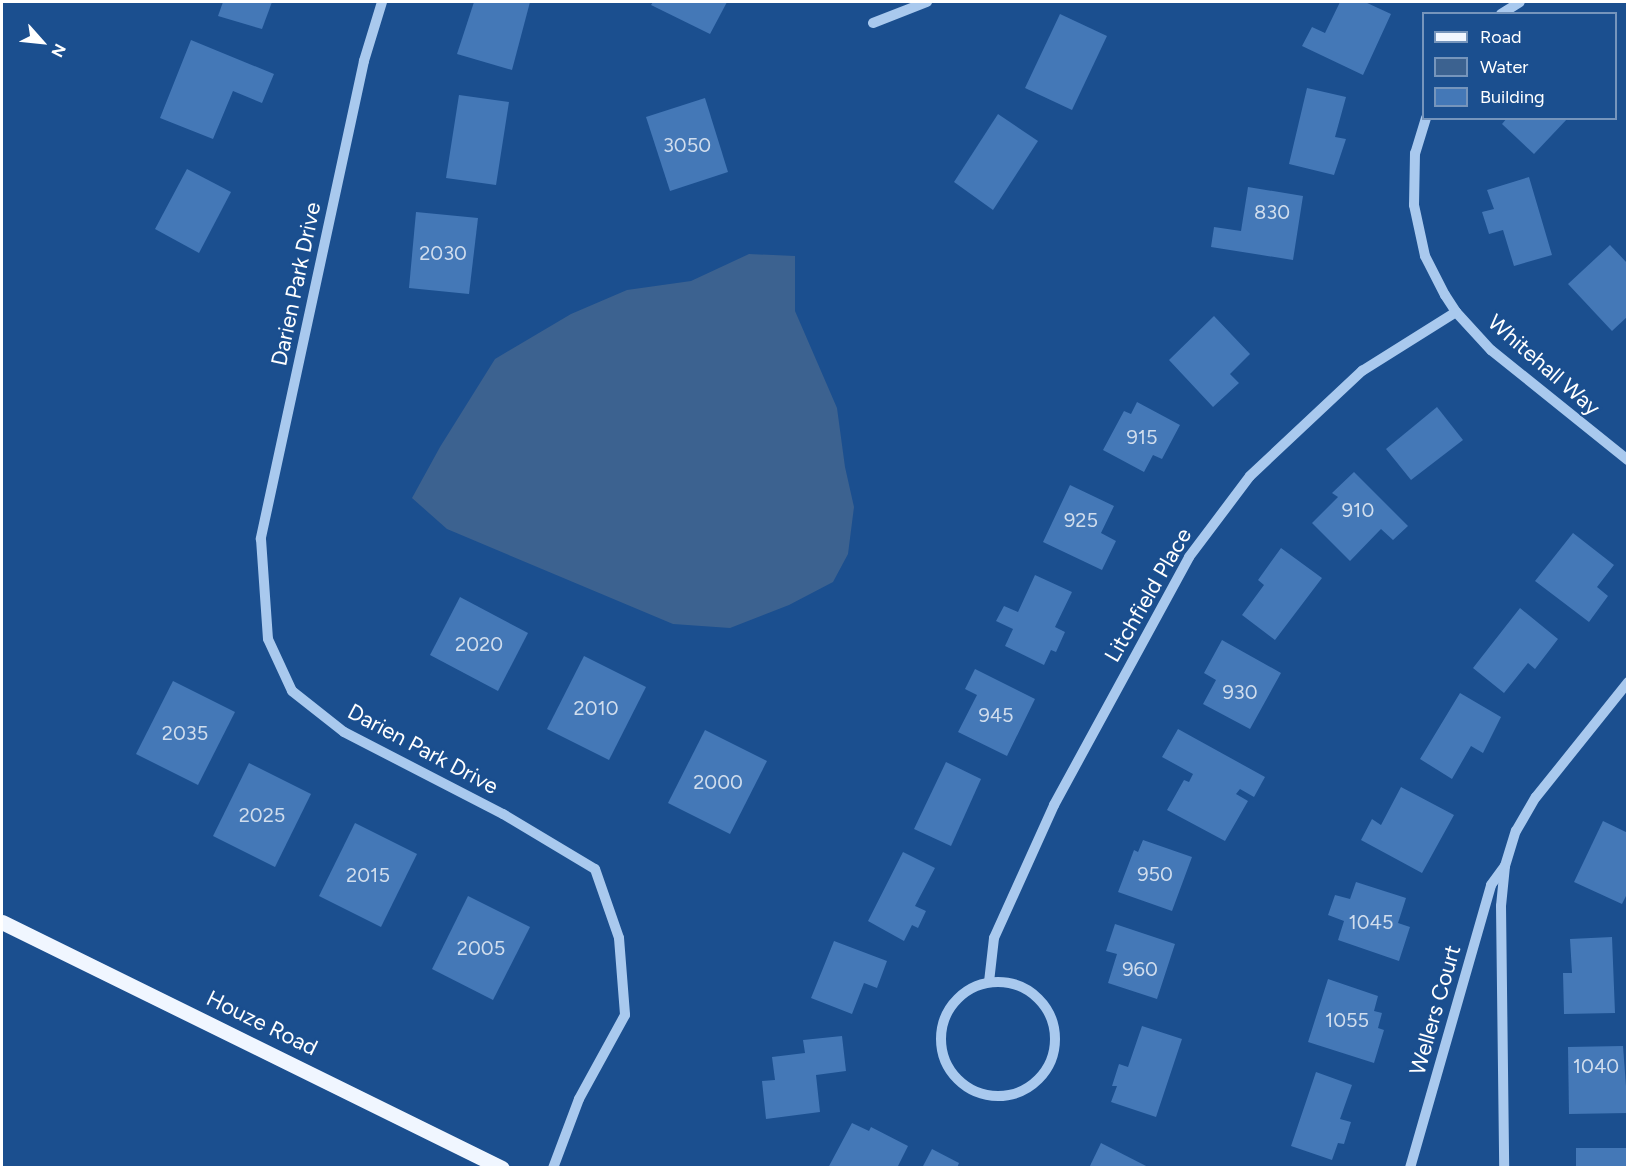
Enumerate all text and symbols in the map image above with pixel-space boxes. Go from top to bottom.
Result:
north arrow [12,12,72,72]
legend [1422,12,1617,120]
text: Road [1480,26,1521,48]
text: N [47,41,70,60]
text: Water [1480,56,1528,78]
text: Building [1480,86,1545,108]
house number: 3050 [663,133,711,157]
street label: Darien Park Drive [266,200,326,368]
house number: 830 [1254,200,1290,224]
house number: 2030 [419,241,467,265]
street label: Whitehall Way [1482,309,1606,421]
house number: 915 [1126,425,1158,449]
house number: 910 [1342,498,1374,522]
house number: 925 [1064,508,1098,532]
street label: Litchfield Place [1099,523,1197,667]
house number: 2020 [455,632,503,656]
house number: 930 [1222,680,1258,704]
house number: 2010 [573,696,619,720]
street label: Darien Park Drive [343,698,503,800]
house number: 945 [978,703,1014,727]
house number: 2035 [162,721,208,745]
house number: 2000 [693,770,743,794]
house number: 2025 [239,803,285,827]
house number: 950 [1137,862,1173,886]
house number: 2015 [346,863,390,887]
house number: 1045 [1349,910,1393,934]
house number: 2005 [457,936,505,960]
street label: Wellers Court [1404,942,1466,1078]
house number: 960 [1122,957,1158,981]
street label: Houze Road [202,985,322,1061]
house number: 1055 [1325,1008,1369,1032]
house number: 1040 [1573,1054,1619,1078]

